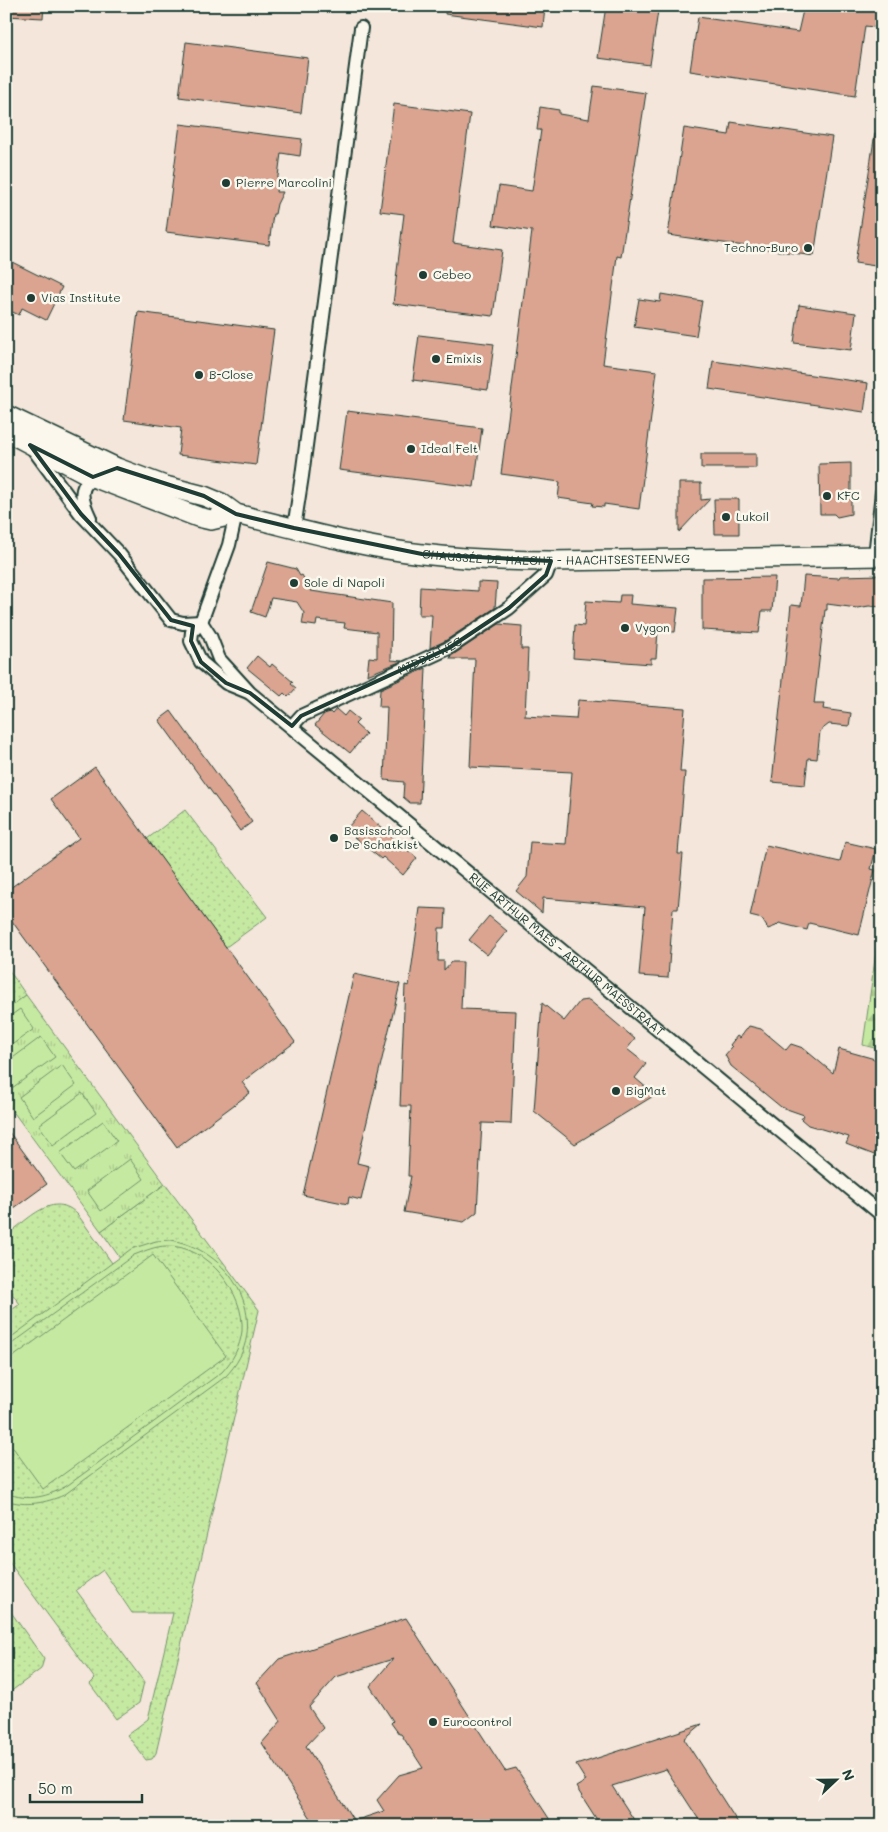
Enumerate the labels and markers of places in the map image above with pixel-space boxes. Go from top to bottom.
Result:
place label: Pierre Marcolini [236,174,332,190]
marker: Pierre Marcolini [220,177,232,189]
place label: Techno-Buro [724,239,798,255]
marker: Techno-Buro [802,242,814,254]
place label: Cebeo [433,266,471,282]
marker: Cebeo [417,269,429,281]
place label: Vias Institute [41,289,121,305]
marker: Vias Institute [25,292,37,304]
place label: Emixis [446,350,482,366]
marker: Emixis [430,353,442,365]
place label: B-Close [209,366,253,382]
marker: B-Close [193,369,205,381]
place label: Ideal Felt [421,440,478,456]
marker: Ideal Felt [405,443,417,455]
place label: KFC [837,487,860,503]
marker: KFC [821,490,833,502]
place label: Lukoil [736,508,769,524]
marker: Lukoil [720,511,732,523]
place label: Sole di Napoli [304,574,385,590]
marker: Sole di Napoli [288,577,300,589]
place label: Vygon [635,619,670,635]
marker: Vygon [619,622,631,634]
place label: Basisschool De Schatkist [344,822,418,852]
marker: Basisschool De Schatkist [328,832,340,844]
place label: BigMat [626,1082,666,1098]
marker: BigMat [610,1085,622,1097]
place label: Eurocontrol [443,1713,512,1729]
marker: Eurocontrol [427,1716,439,1728]

